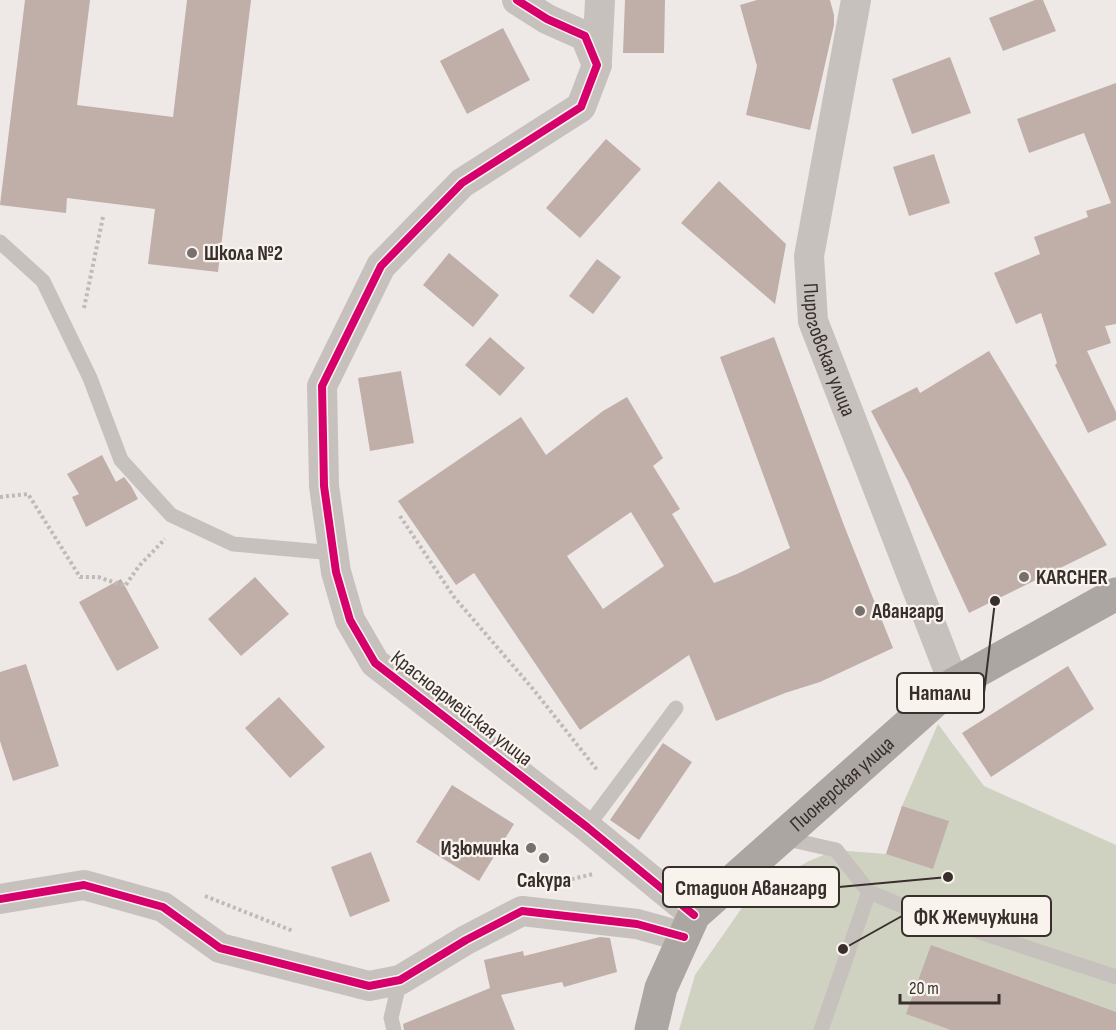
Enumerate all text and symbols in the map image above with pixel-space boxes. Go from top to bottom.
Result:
place label: Школа №2 [204,241,283,266]
marker: Школа №2 [185,246,199,260]
street label: Пироговская улица [798,282,861,420]
place label: KARCHER [1036,565,1108,590]
marker: KARCHER [1017,570,1031,584]
place label: Авангард [871,599,944,624]
marker: Авангард [853,604,867,618]
street label: Красноармейская улица [386,645,538,771]
callout: Натали [897,673,984,713]
text: Натали [909,680,971,707]
street label: Пионерская улица [785,731,899,837]
place label: Изюминка [441,836,519,861]
marker: Изюминка [524,841,538,855]
marker: Сакура [537,851,551,865]
callout: Стадион Авангард [663,867,839,907]
place label: Сакура [517,868,571,893]
text: Стадион Авангард [675,875,827,902]
callout: ФК Жемчужина [902,896,1051,936]
text: ФК Жемчужина [913,904,1039,931]
scale bar [900,967,999,1005]
text: 20 m [909,978,939,999]

